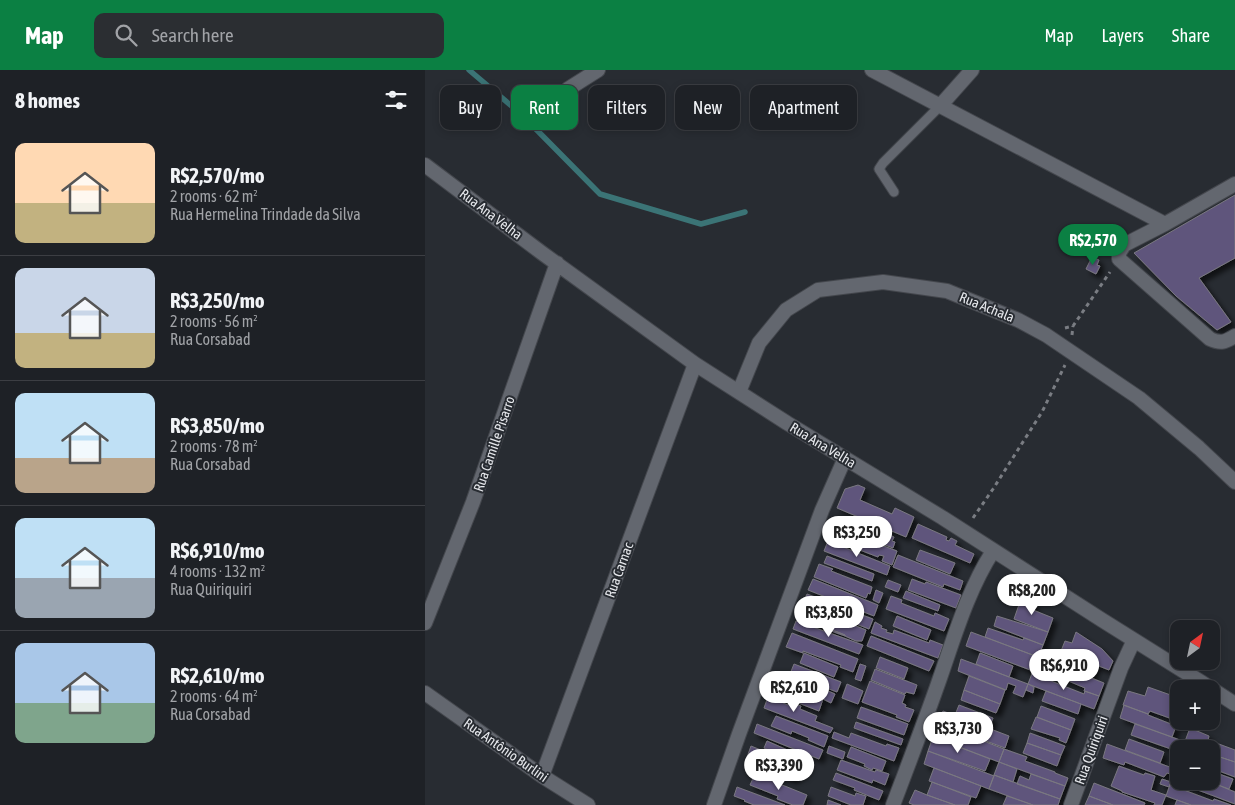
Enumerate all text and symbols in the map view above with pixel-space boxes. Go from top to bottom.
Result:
search box [94,13,444,58]
icon: search [112,21,140,49]
text: Map [25,22,64,49]
text: Search here [152,24,234,46]
text: Map [1044,25,1073,46]
text: Layers [1101,25,1144,46]
text: Share [1172,25,1210,46]
chip: Buy [440,85,501,130]
chip: Rent [511,85,578,130]
chip: Filters [588,85,665,130]
chip: New [675,85,740,130]
chip: Apartment [750,85,857,130]
icon: filters [382,86,410,114]
text: 8 homes [15,88,80,112]
icon: home [55,163,115,223]
text: R$2,570/mo [170,163,265,187]
street label: Rua Ana Velha [457,185,525,243]
text: 2 rooms · 62 m² [170,187,258,205]
text: Rua Hermelina Trindade da Silva [170,205,361,223]
pin: R$2,570 [1047,224,1139,266]
text: R$2,570 [1069,231,1117,249]
icon: home [55,288,115,348]
text: R$3,250/mo [170,288,265,312]
street label: Rua Achala [957,289,1017,325]
text: 2 rooms · 56 m² [170,312,258,330]
text: Rua Corsabad [170,330,251,348]
street label: Rua Camille Pisarro [470,394,518,494]
icon: home [55,413,115,473]
text: R$3,850/mo [170,413,265,437]
street label: Rua Ana Velha [787,419,859,471]
text: 2 rooms · 78 m² [170,437,258,455]
text: Rua Corsabad [170,455,251,473]
pin: R$3,250 [811,516,903,558]
text: R$3,250 [833,523,881,541]
icon: home [55,538,115,598]
text: R$6,910/mo [170,538,265,562]
street label: Rua Carnac [602,539,637,600]
text: 4 rooms · 132 m² [170,562,265,580]
pin: R$8,200 [986,574,1078,616]
text: Rua Quiriquiri [170,580,252,598]
text: R$8,200 [1008,581,1056,599]
pin: R$3,850 [783,596,875,638]
text: R$3,850 [805,603,853,621]
north arrow [1170,620,1220,670]
map controls [1170,620,1220,790]
pin: R$6,910 [1018,648,1110,691]
text: R$6,910 [1040,656,1088,674]
icon: home [55,663,115,723]
text: R$2,610/mo [170,663,265,687]
pin: R$2,610 [748,670,840,713]
text: R$2,610 [770,678,818,696]
button: + [1170,680,1220,730]
text: 2 rooms · 64 m² [170,687,258,705]
text: Rua Corsabad [170,705,251,723]
pin: R$3,730 [912,712,1004,754]
street label: Rua Quiriquiri [1071,714,1111,786]
street label: Rua Antônio Burlini [461,715,551,785]
text: R$3,730 [934,719,982,737]
button: − [1170,740,1220,790]
pin: R$3,390 [733,748,825,791]
text: R$3,390 [755,756,803,774]

